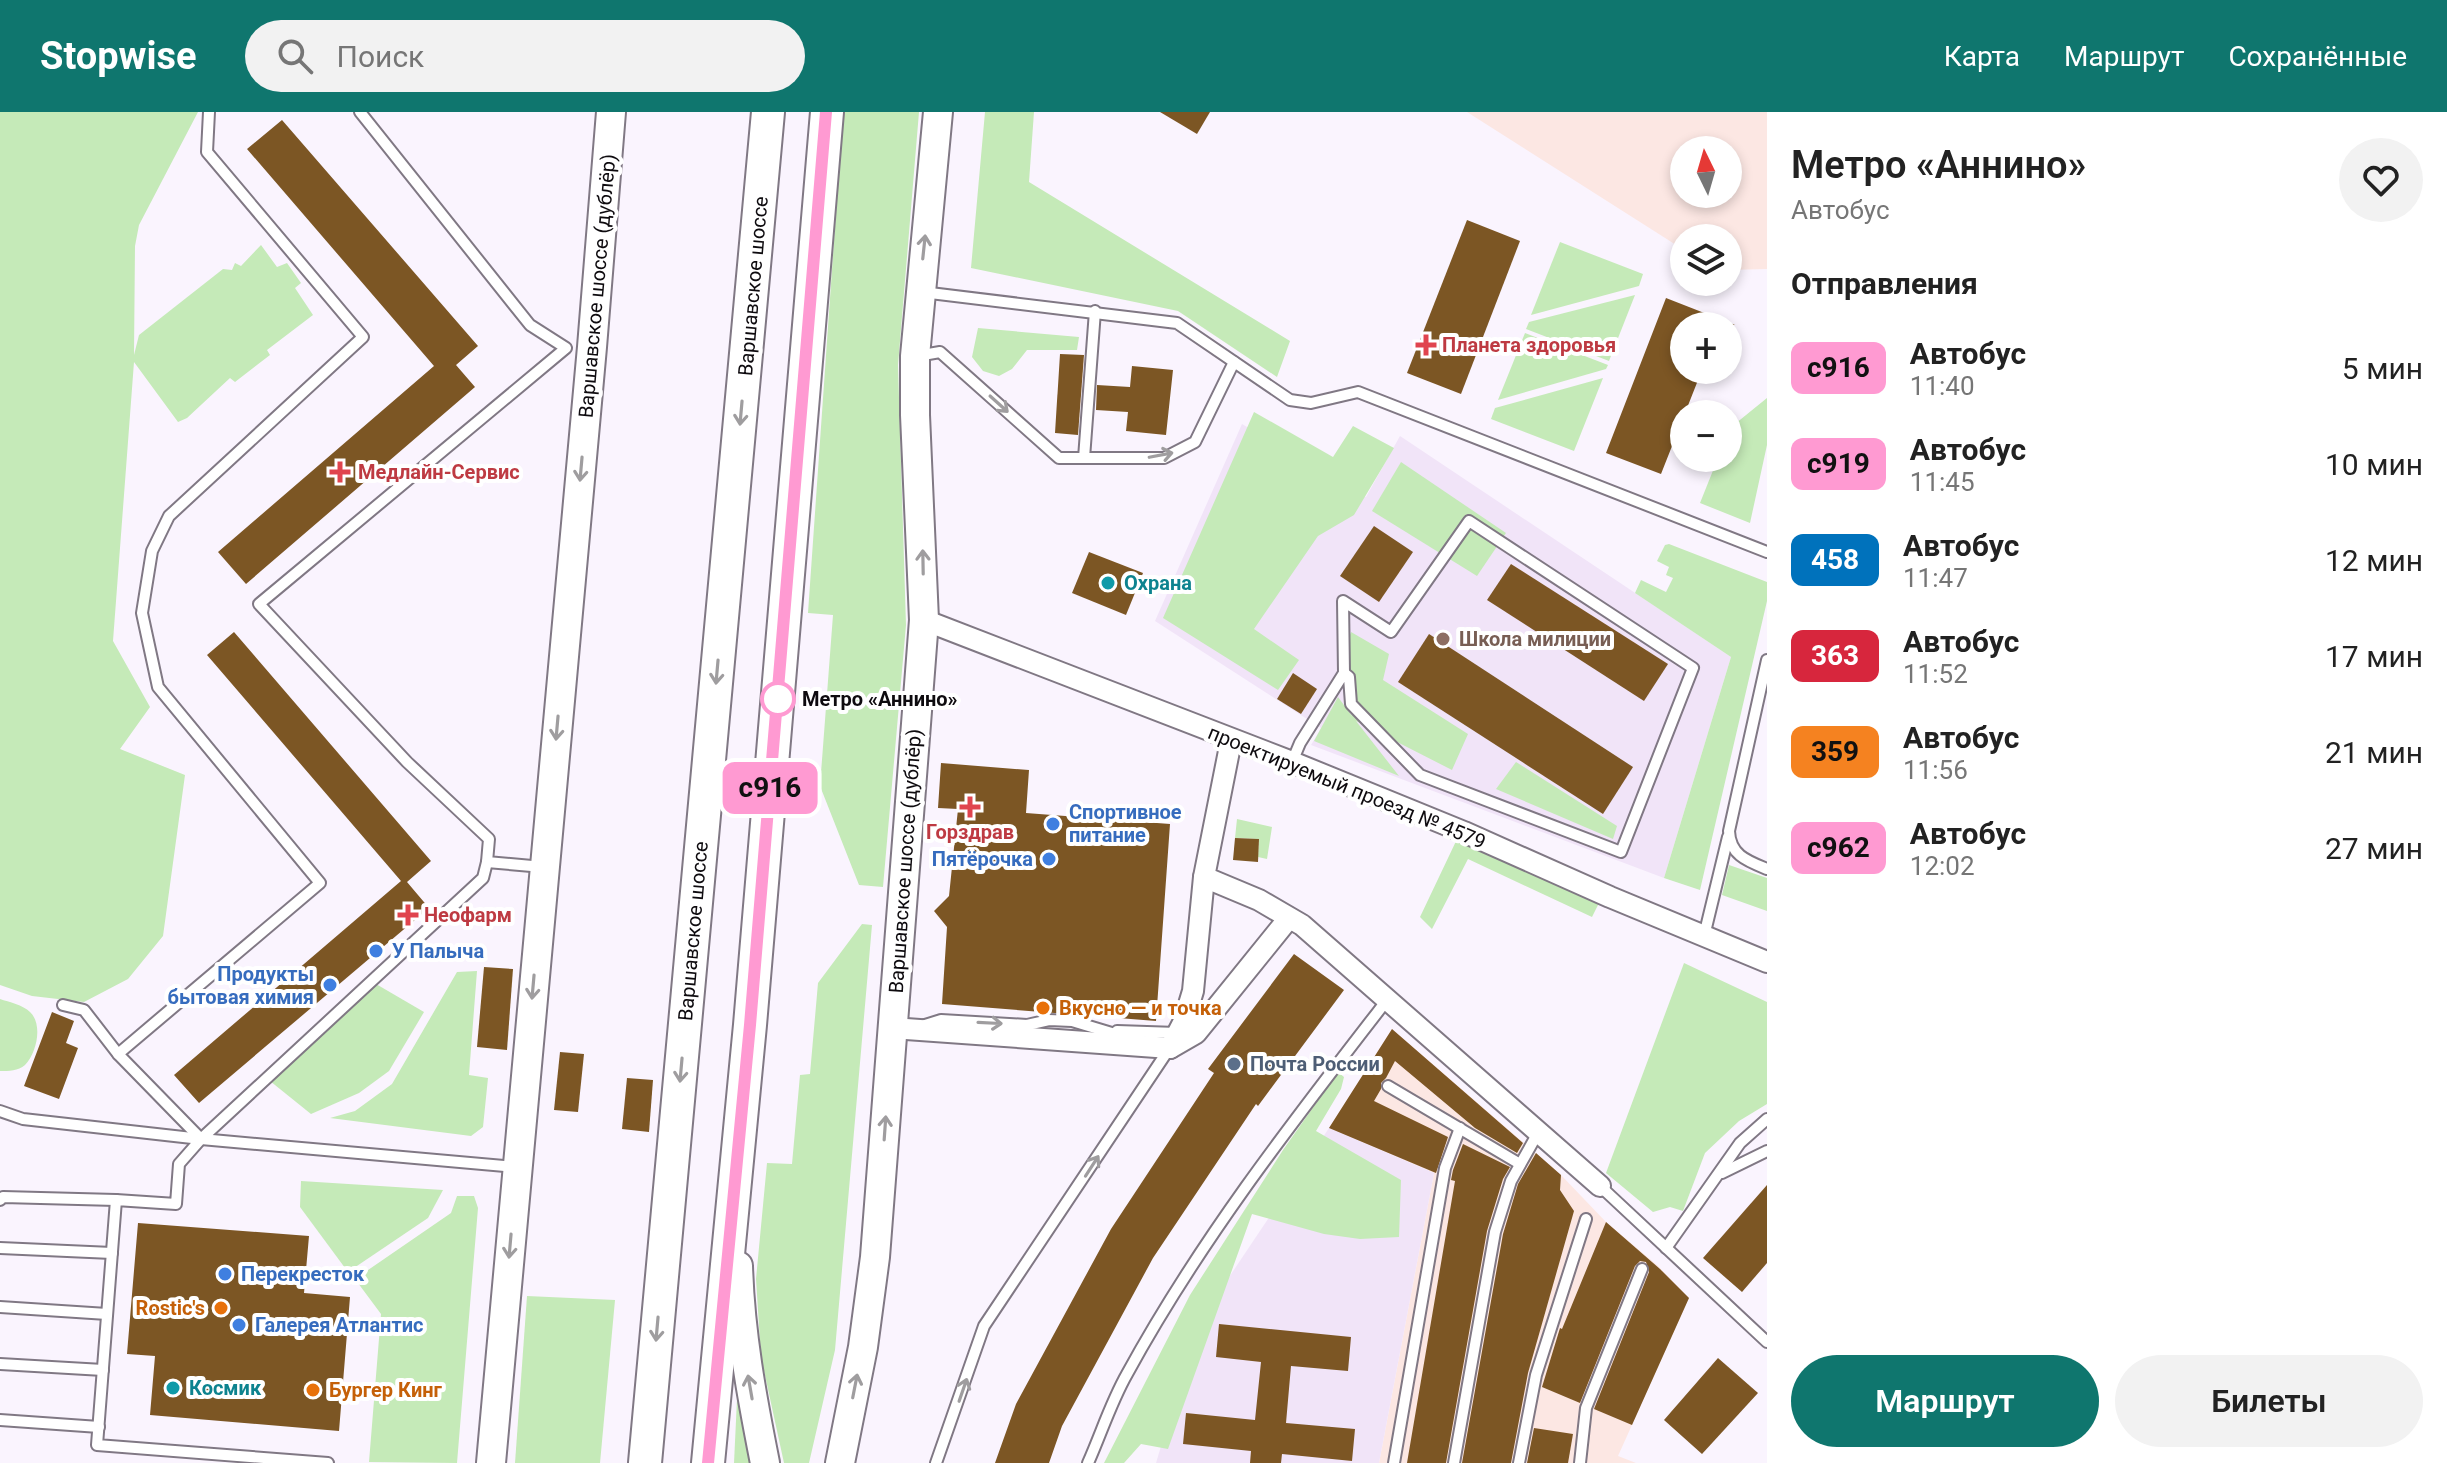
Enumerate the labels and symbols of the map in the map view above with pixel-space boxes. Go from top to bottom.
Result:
north arrow [1670,136,1742,208]
street label: Варшавское шоссе (дублёр) [573,153,621,419]
street label: Варшавское шоссе [733,195,773,377]
one-way arrow [917,234,932,261]
place label: Планета здоровья [1442,333,1616,357]
marker: Планета здоровья [1417,336,1435,354]
one-way arrow [988,394,1008,412]
one-way arrow [733,399,748,426]
one-way arrow [1148,447,1173,462]
one-way arrow [573,455,588,482]
place label: Медлайн-Сервис [358,460,520,484]
marker: Медлайн-Сервис [329,461,351,483]
one-way arrow [915,549,931,576]
place label: Охрана [1124,571,1192,595]
marker: Охрана [1099,574,1117,592]
place label: Школа милиции [1459,627,1611,651]
marker: Школа милиции [1434,630,1452,648]
one-way arrow [709,658,724,685]
marker: Метро «Аннино» [761,682,795,716]
place label: Метро «Аннино» [802,687,958,711]
one-way arrow [549,714,564,741]
street label: проектируемый проезд № 4579 [1205,720,1489,854]
street label: Варшавское шоссе (дублёр) [884,728,926,994]
line badge: с916 [714,762,826,814]
marker: Горздрав [961,798,979,816]
place label: Спортивное питание [1069,800,1182,847]
marker: Спортивное питание [1044,815,1062,833]
place label: Горздрав [926,820,1014,844]
street label: Варшавское шоссе [673,840,713,1022]
place label: Пятёрочка [932,847,1033,871]
marker: Пятёрочка [1040,850,1058,868]
place label: Неофарм [424,903,512,927]
marker: Неофарм [399,906,417,924]
place label: У Палыча [392,939,484,963]
marker: У Палыча [367,942,385,960]
place label: Продукты бытовая химия [167,962,314,1009]
one-way arrow [526,973,541,999]
marker: Продукты бытовая химия [321,976,339,994]
place label: Вкусно — и точка [1059,996,1222,1020]
marker: Вкусно — и точка [1034,999,1052,1017]
one-way arrow [976,1016,1003,1031]
place label: Почта России [1250,1052,1380,1076]
marker: Почта России [1225,1055,1243,1073]
one-way arrow [673,1056,688,1083]
one-way arrow [878,1115,893,1142]
one-way arrow [1084,1155,1100,1178]
one-way arrow [503,1232,518,1258]
place label: Перекресток [241,1262,365,1286]
marker: Перекресток [216,1265,234,1283]
place label: Rostic's [136,1296,205,1320]
marker: Rostic's [212,1299,230,1317]
place label: Галерея Атлантис [255,1313,423,1337]
one-way arrow [649,1315,664,1342]
marker: Галерея Атлантис [230,1316,248,1334]
one-way arrow [742,1374,757,1400]
one-way arrow [848,1374,863,1400]
place label: Космик [189,1376,262,1400]
place label: Бургер Кинг [329,1378,443,1402]
one-way arrow [957,1378,972,1403]
marker: Космик [164,1379,182,1397]
marker: Бургер Кинг [304,1381,322,1399]

